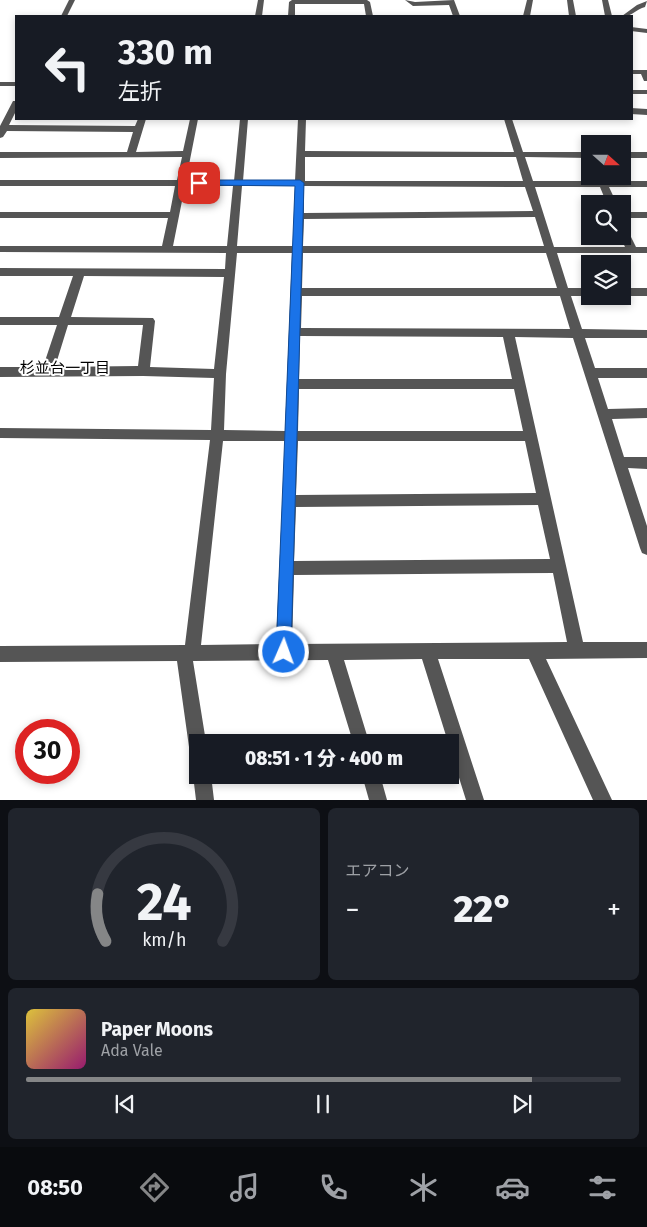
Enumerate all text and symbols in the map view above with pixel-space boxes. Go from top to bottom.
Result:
text: 330 m [118,31,213,73]
icon: left [35,35,100,100]
text: 左折 [118,78,162,105]
north arrow [581,135,631,185]
map controls [581,135,631,305]
pin [178,162,220,204]
icon: arrive [185,169,213,197]
button: search [581,195,631,245]
button: layers [581,255,631,305]
district label: 杉並台一丁目 [20,359,110,377]
position arrow [257,625,309,677]
speed limit sign: 30 [15,719,80,784]
text: 08:51 · 1 分 · 400 m [245,747,403,770]
text: エアコン [346,861,410,880]
text: 24 [136,871,191,934]
text: 22° [454,886,513,932]
text: − [346,893,360,926]
text: + [607,893,621,926]
text: km/h [142,929,186,951]
text: Paper Moons [101,1018,213,1041]
text: Ada Vale [101,1041,163,1060]
icon: previous [111,1090,139,1118]
icon: pause [309,1090,337,1118]
icon: next [508,1090,536,1118]
icon: directions [137,1170,172,1205]
icon: music [227,1170,262,1205]
icon: phone [316,1170,351,1205]
icon: climate [406,1170,441,1205]
icon: car [495,1170,530,1205]
icon: filters [585,1170,620,1205]
text: 08:50 [27,1174,83,1201]

